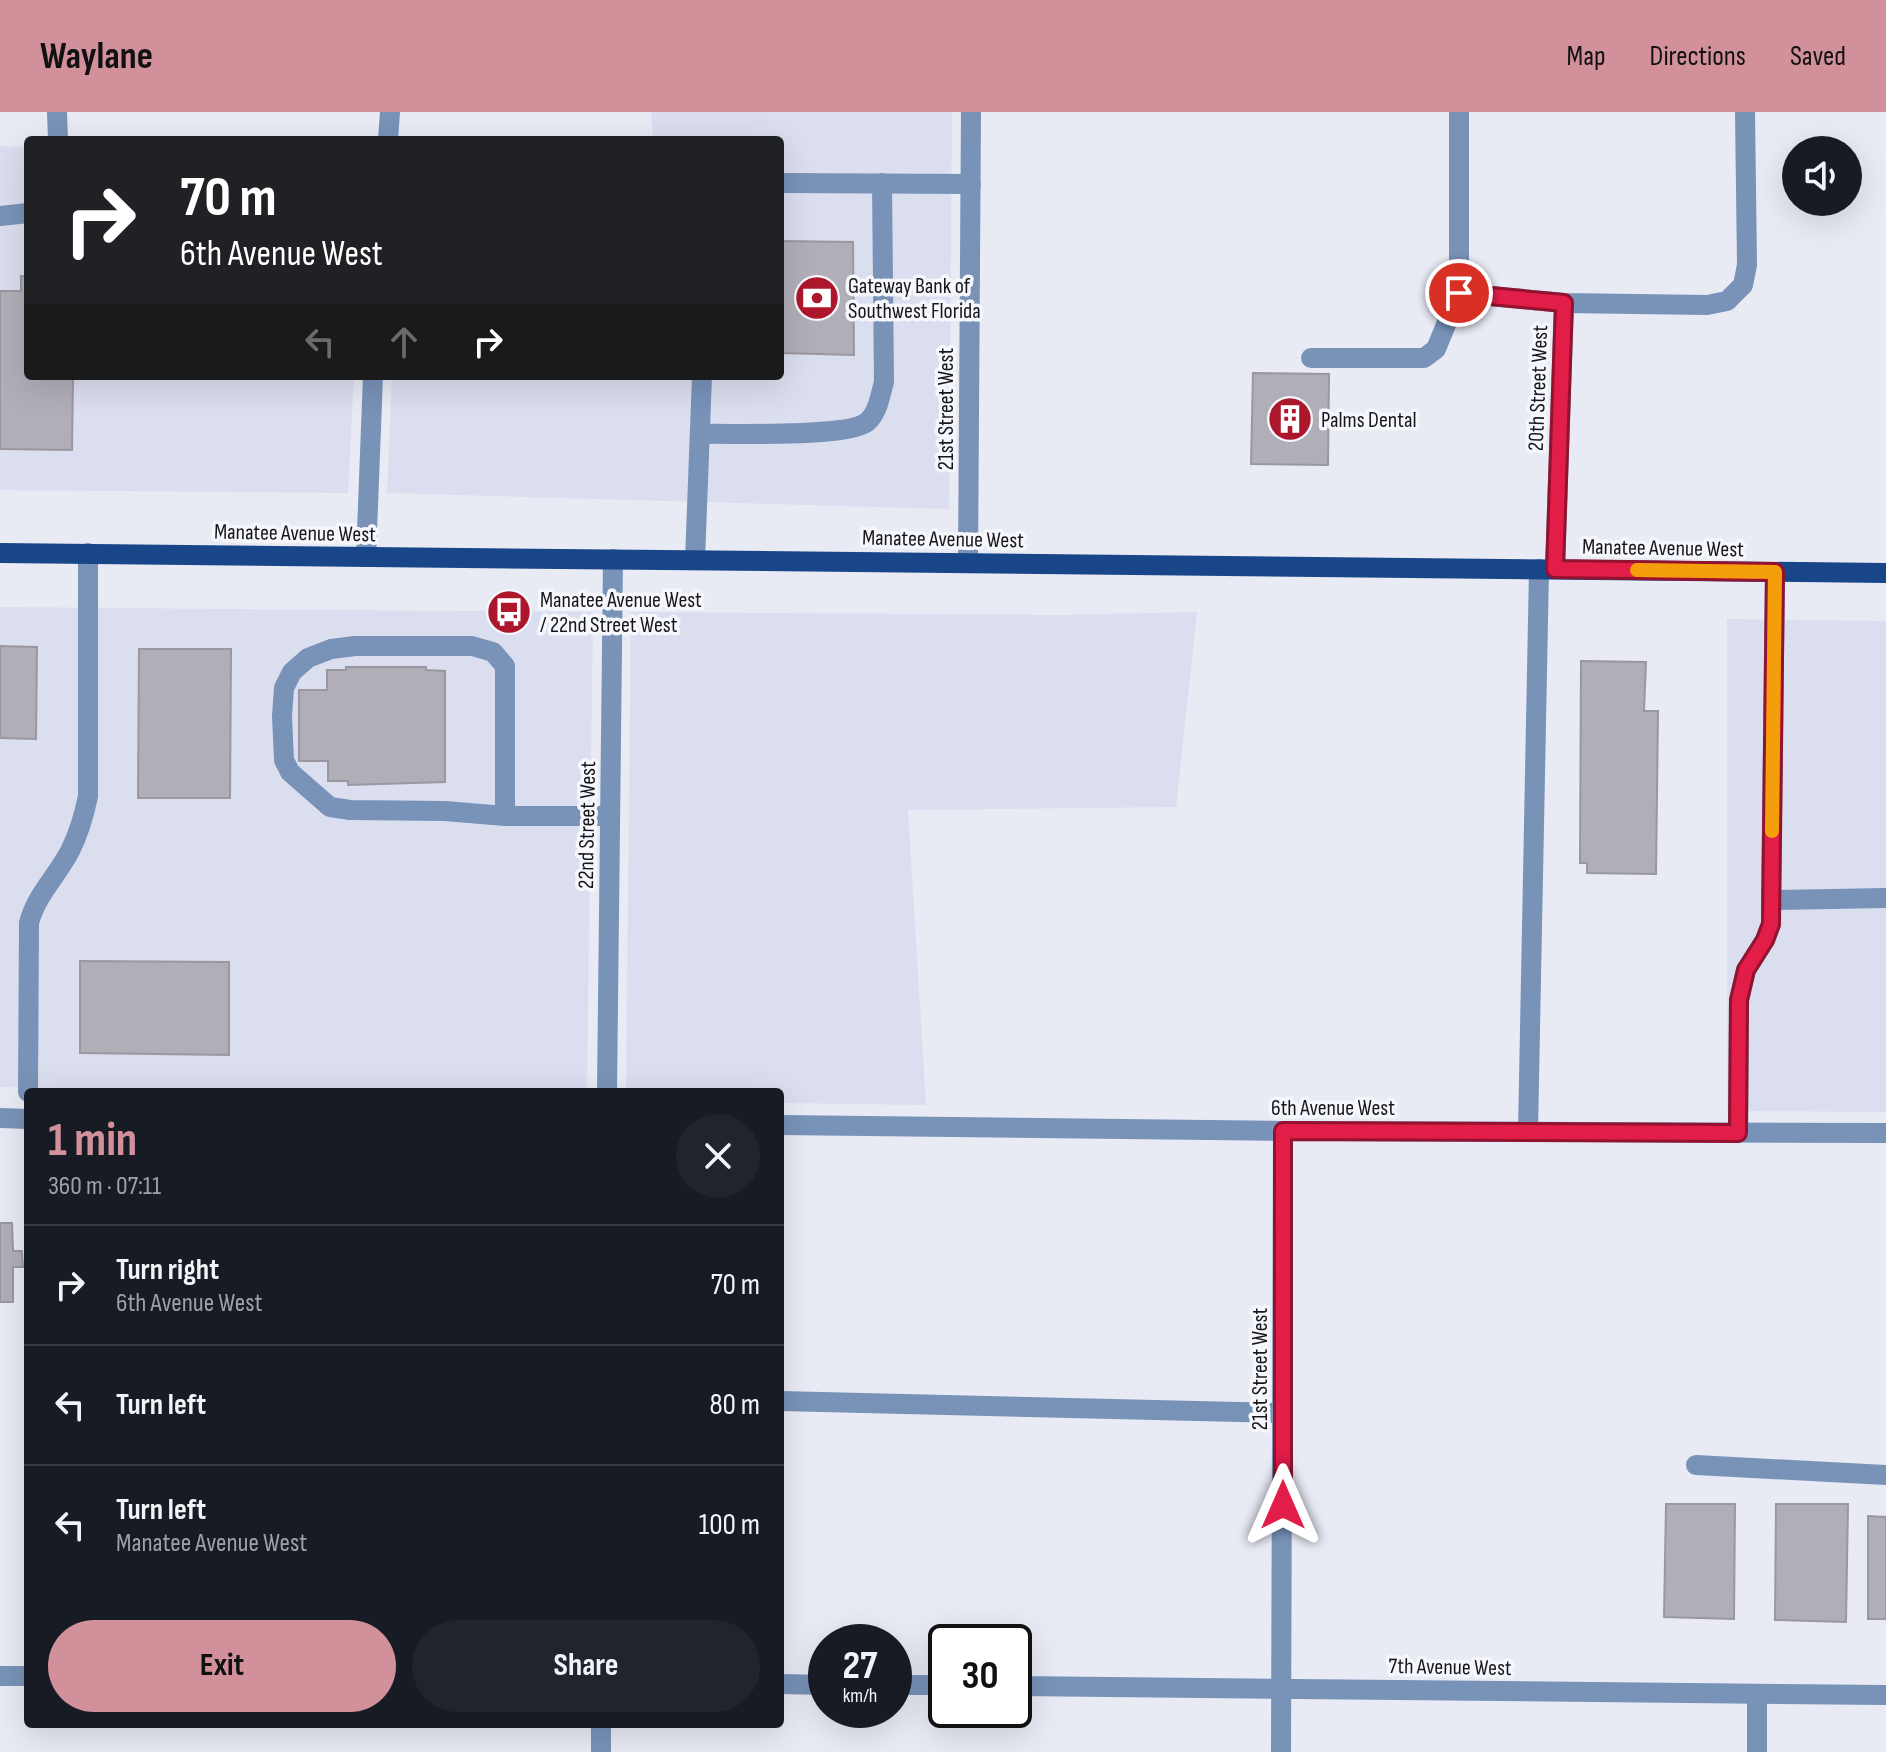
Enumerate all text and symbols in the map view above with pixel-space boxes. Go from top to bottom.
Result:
text: Waylane [40,34,153,79]
text: Map [1567,40,1606,73]
text: Directions [1650,40,1746,73]
text: Saved [1790,40,1846,73]
map controls [1782,136,1862,216]
button: sound [1782,136,1862,216]
text: 70 m [180,165,277,232]
icon: right [48,168,152,272]
text: 6th Avenue West [180,233,383,276]
pin [1425,259,1493,327]
icon: arrive [1437,271,1481,315]
place label: Gateway Bank of Southwest Florida [848,273,981,325]
bank icon: Gateway Bank of Southwest Florida [793,274,841,322]
icon: left [298,320,342,364]
icon: ahead [382,320,426,364]
icon: right [466,320,510,364]
street label: 20th Street West [1523,324,1554,451]
street label: 21st Street West [933,348,960,470]
building icon: Palms Dental [1266,395,1314,443]
place label: Palms Dental [1321,407,1416,434]
street label: Manatee Avenue West [214,519,376,548]
street label: Manatee Avenue West [862,525,1024,554]
street label: Manatee Avenue West [1582,534,1744,563]
place label: Manatee Avenue West / 22nd Street West [540,587,702,639]
bus stop icon: Manatee Avenue West / 22nd Street West [485,588,533,636]
street label: 22nd Street West [573,761,602,889]
street label: 6th Avenue West [1271,1095,1395,1122]
text: 1 min [48,1112,137,1169]
button: close [676,1114,760,1198]
text: 360 m · 07:11 [48,1171,161,1202]
text: Turn right [116,1252,219,1288]
icon: right [48,1263,92,1307]
text: 70 m [711,1267,760,1303]
text: 6th Avenue West [116,1288,262,1319]
street label: 21st Street West [1247,1308,1274,1430]
icon: left [48,1383,92,1427]
text: Turn left [116,1387,206,1423]
text: 80 m [709,1387,760,1423]
position arrow [1241,1463,1325,1547]
text: Turn left [116,1492,206,1528]
icon: left [48,1503,92,1547]
text: 100 m [699,1507,760,1543]
text: Manatee Avenue West [116,1528,307,1559]
button: Exit [48,1620,396,1712]
button: Share [412,1620,760,1712]
speed limit sign: 30 [928,1624,1032,1728]
text: 27 [843,1642,877,1690]
street label: 7th Avenue West [1388,1653,1512,1682]
text: km/h [843,1684,877,1708]

